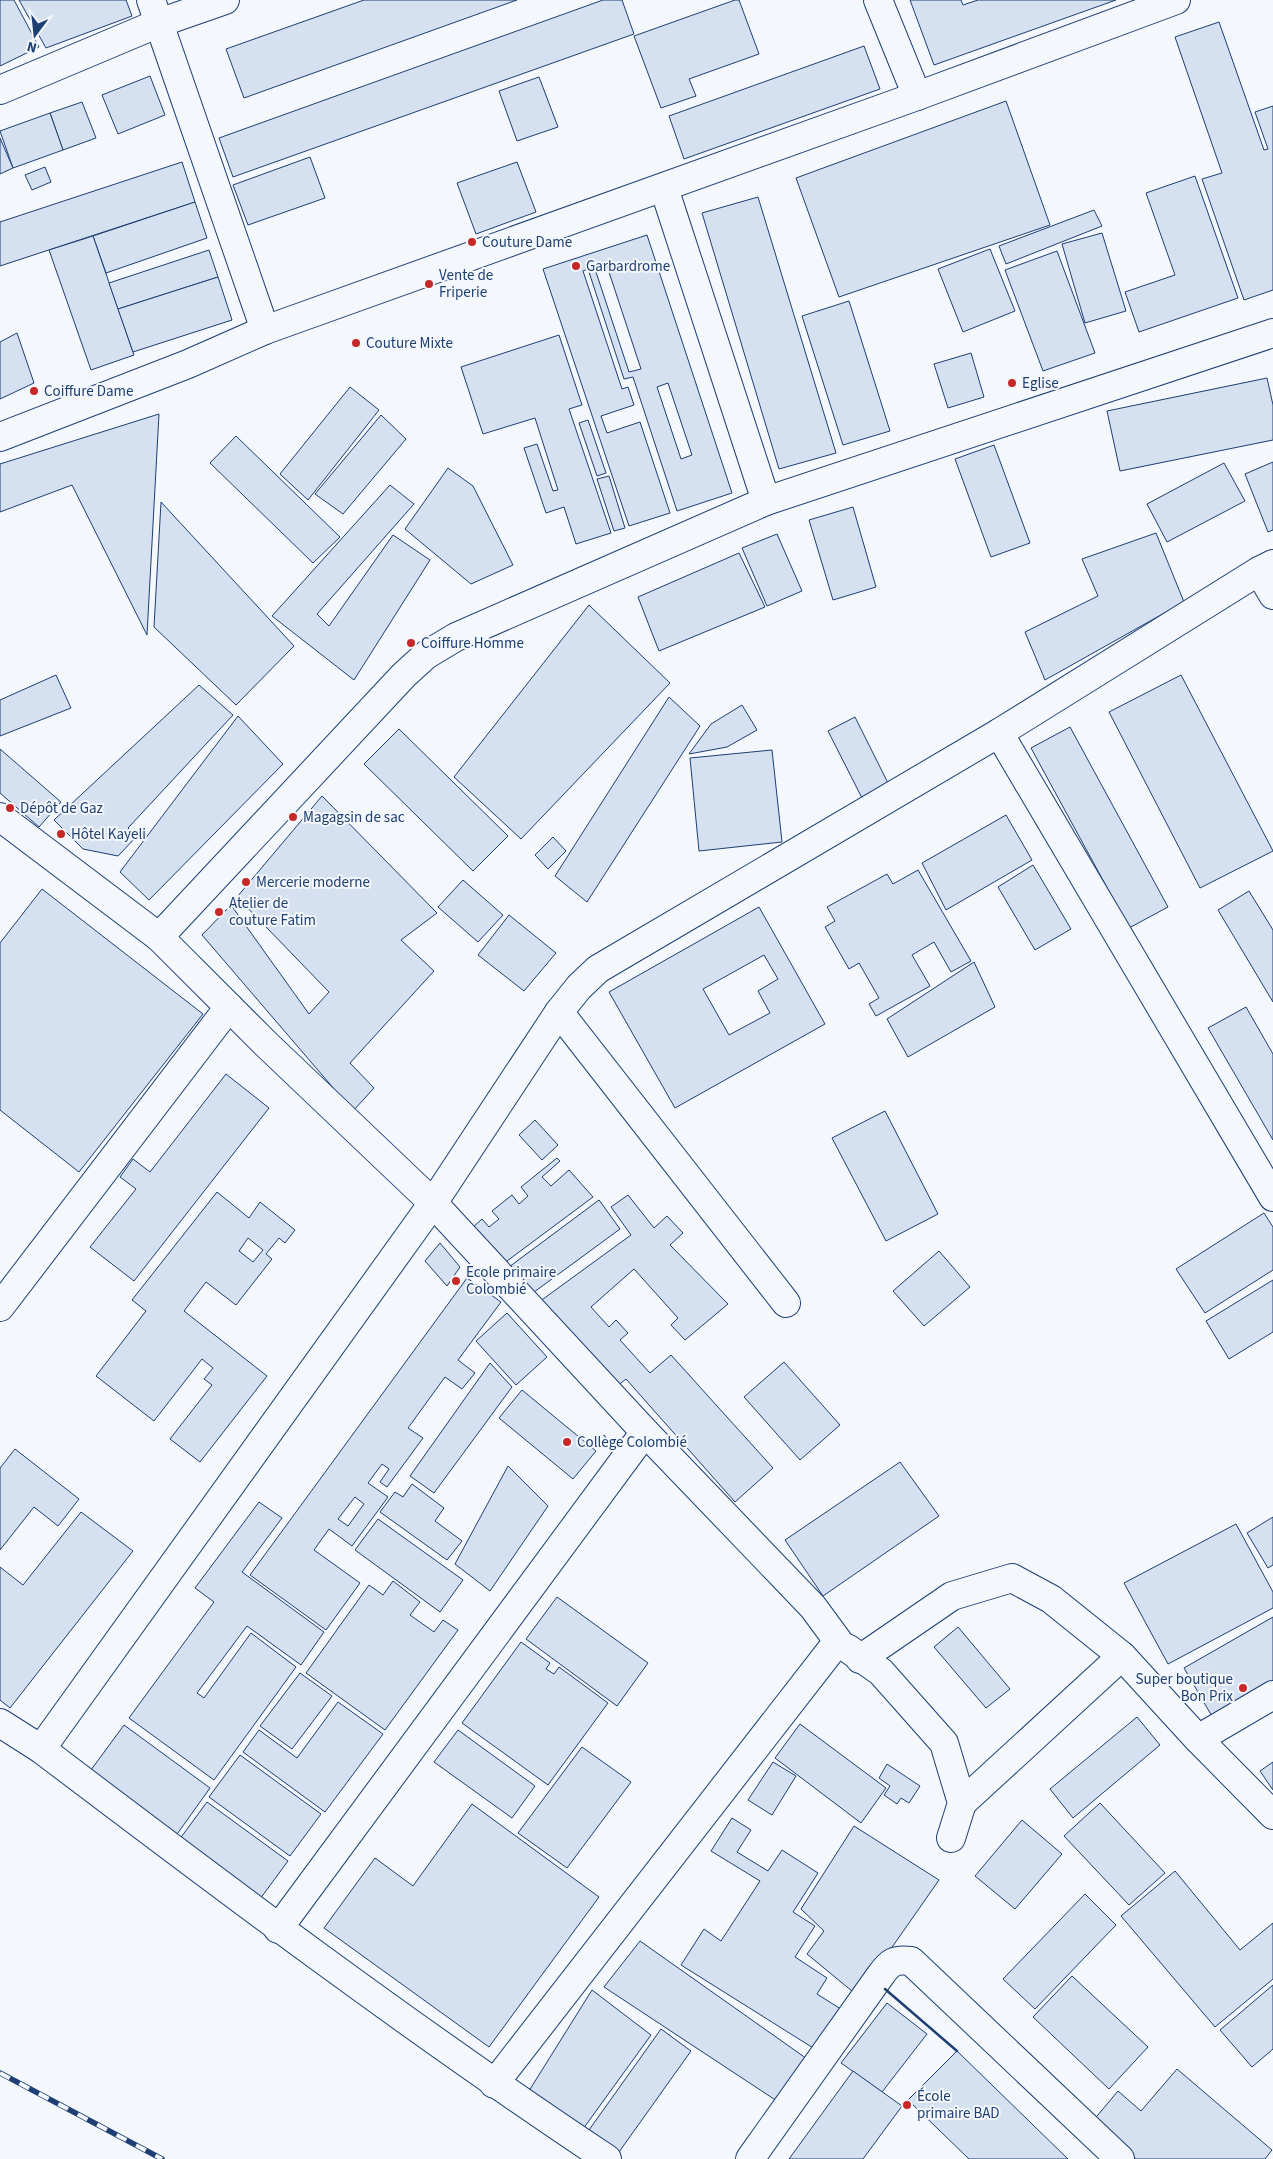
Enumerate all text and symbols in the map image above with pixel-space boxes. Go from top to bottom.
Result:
north arrow [10,10,60,60]
text: N [25,36,39,57]
place label: Couture Dame [482,232,572,253]
marker: Couture Dame [466,236,478,248]
place label: Garbardrome [586,256,670,277]
marker: Garbardrome [570,260,582,272]
place label: Vente de Friperie [439,265,493,303]
marker: Vente de Friperie [423,278,435,290]
place label: Couture Mixte [366,333,453,354]
marker: Couture Mixte [350,337,362,349]
place label: Eglise [1022,373,1059,394]
marker: Eglise [1006,377,1018,389]
place label: Coiffure Dame [44,381,133,402]
marker: Coiffure Dame [28,385,40,397]
place label: Coiffure Homme [421,633,524,654]
marker: Coiffure Homme [405,637,417,649]
place label: Dépôt de Gaz [20,798,103,819]
marker: Dépôt de Gaz [4,802,16,814]
place label: Magagsin de sac [303,807,405,828]
marker: Magagsin de sac [287,811,299,823]
place label: Hôtel Kayeli [71,824,146,845]
marker: Hôtel Kayeli [55,828,67,840]
place label: Mercerie moderne [256,872,370,893]
marker: Mercerie moderne [240,876,252,888]
place label: Atelier de couture Fatim [229,893,316,931]
marker: Atelier de couture Fatim [213,906,225,918]
place label: Ecole primaire Colombié [466,1262,556,1300]
marker: Ecole primaire Colombié [450,1275,462,1287]
place label: Collège Colombié [577,1432,687,1453]
marker: Collège Colombié [561,1436,573,1448]
place label: Super boutique Bon Prix [1136,1669,1233,1707]
marker: Super boutique Bon Prix [1237,1682,1249,1694]
place label: École primaire BAD [917,2086,1000,2124]
marker: École primaire BAD [901,2099,913,2111]

